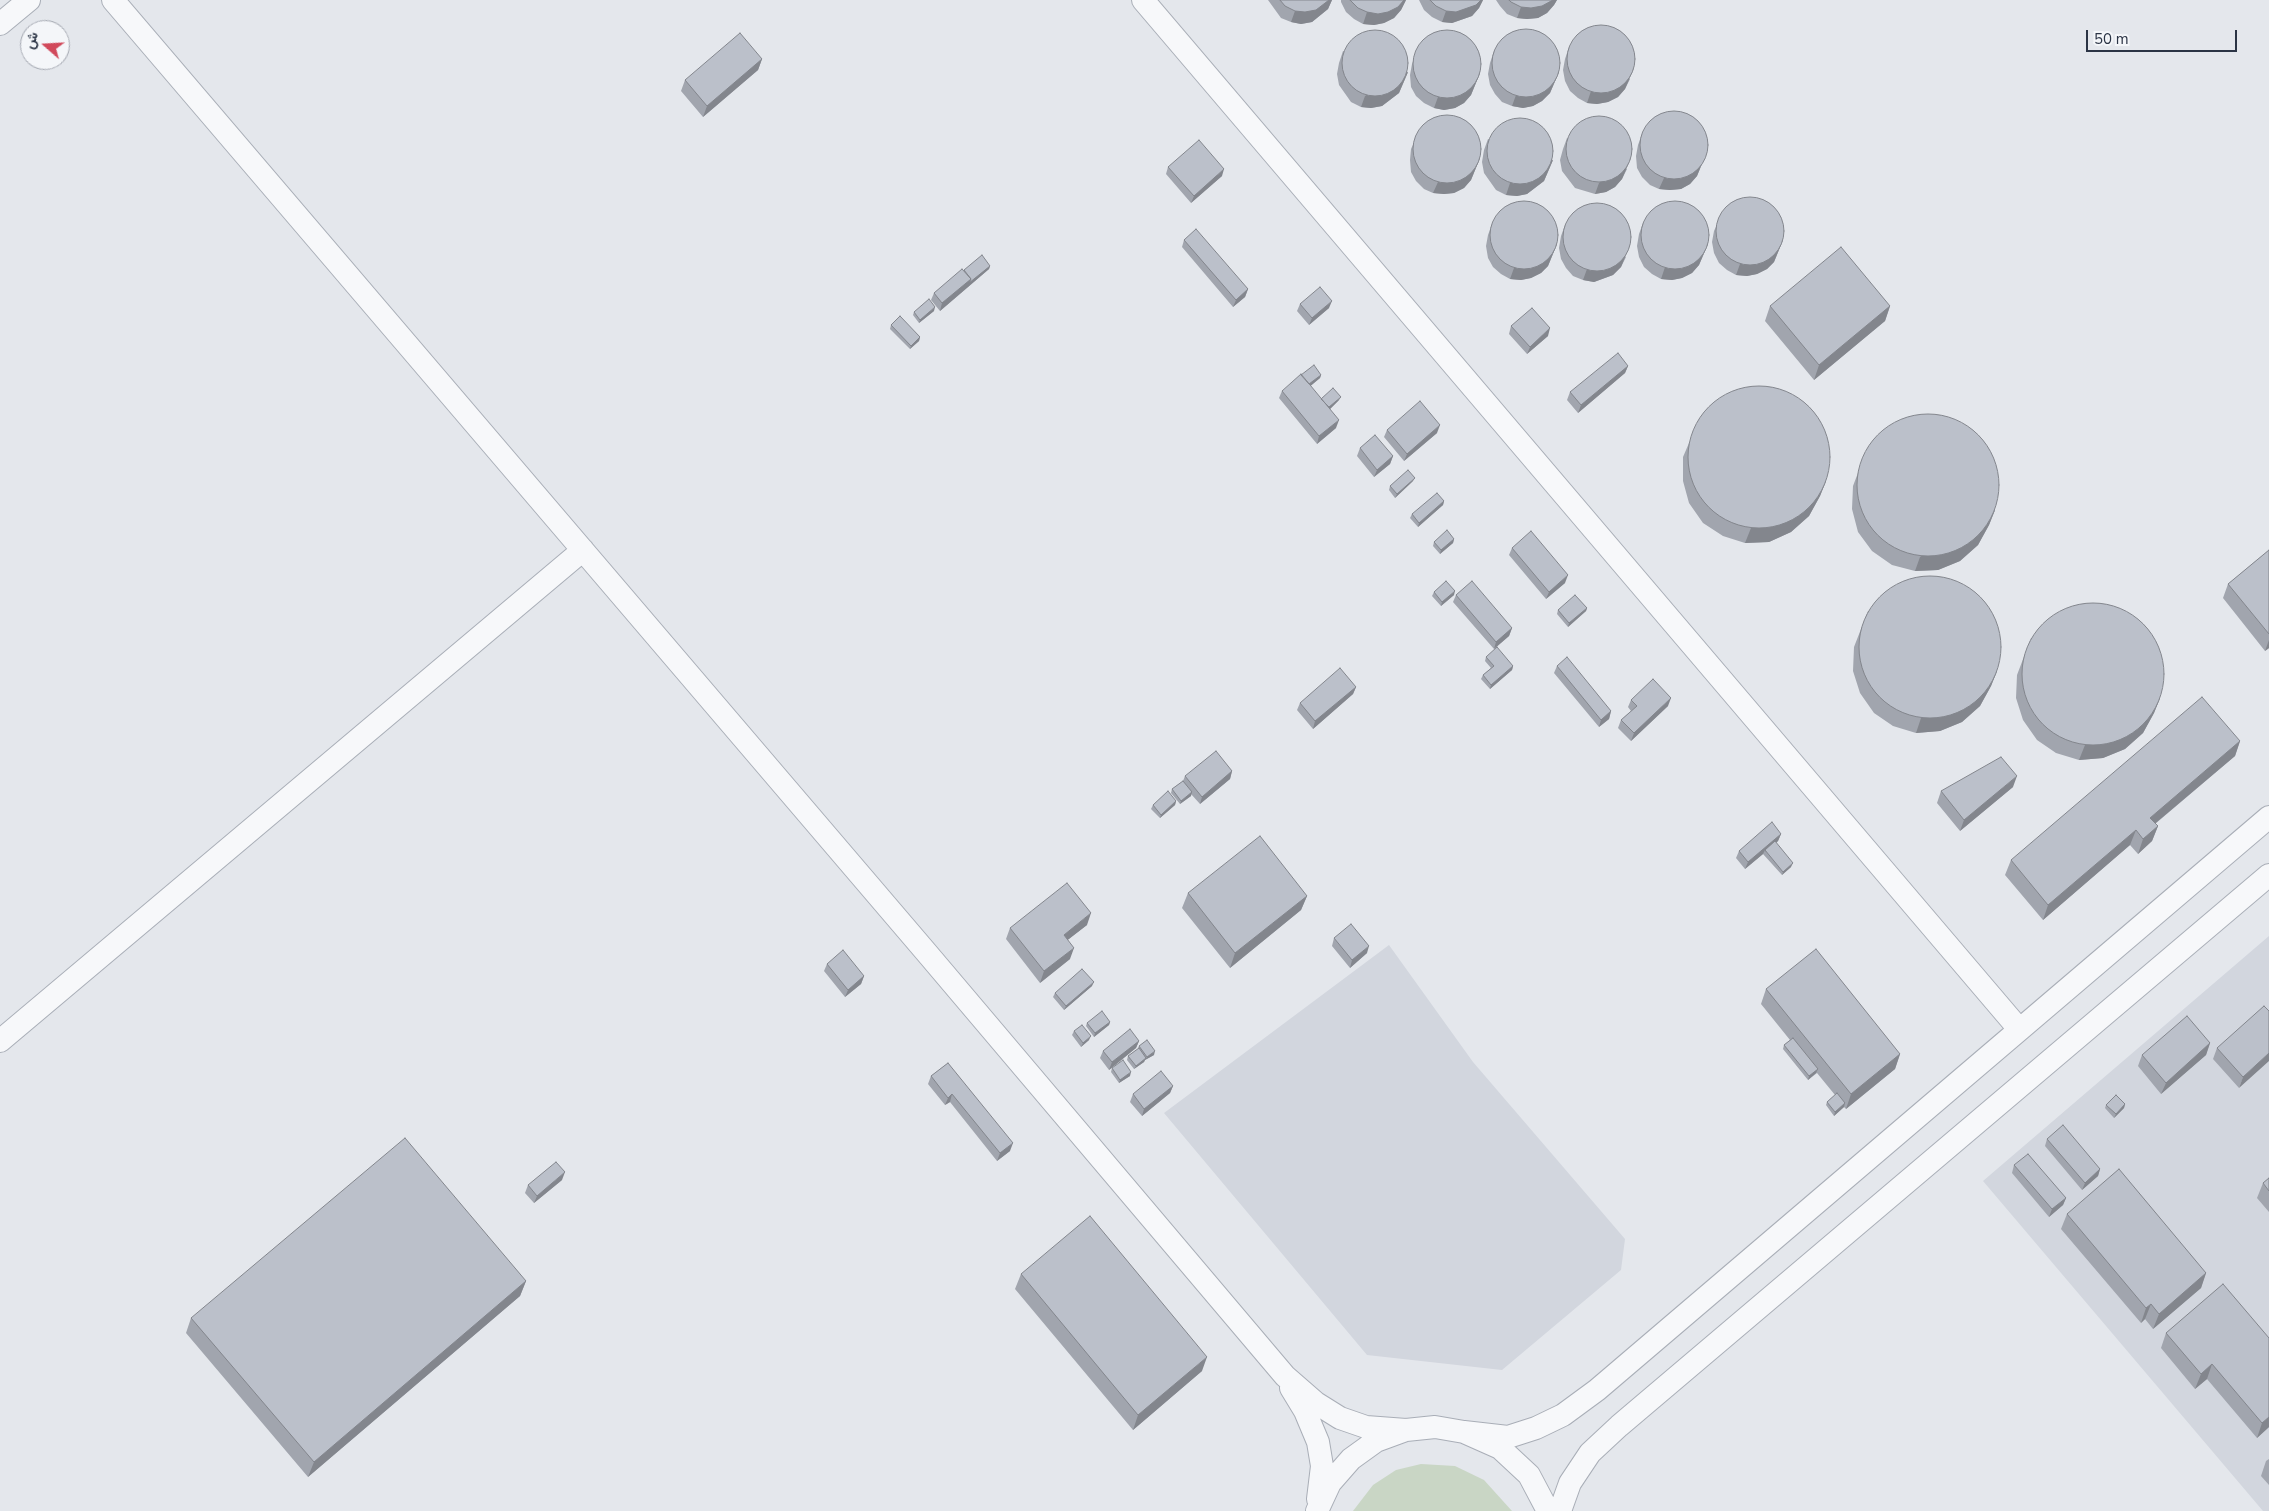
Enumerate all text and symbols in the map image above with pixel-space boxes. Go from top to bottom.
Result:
north arrow [20,20,70,70]
scale bar [2089,20,2240,52]
text: ش [20,29,43,51]
text: 50 m [2094,29,2129,49]

